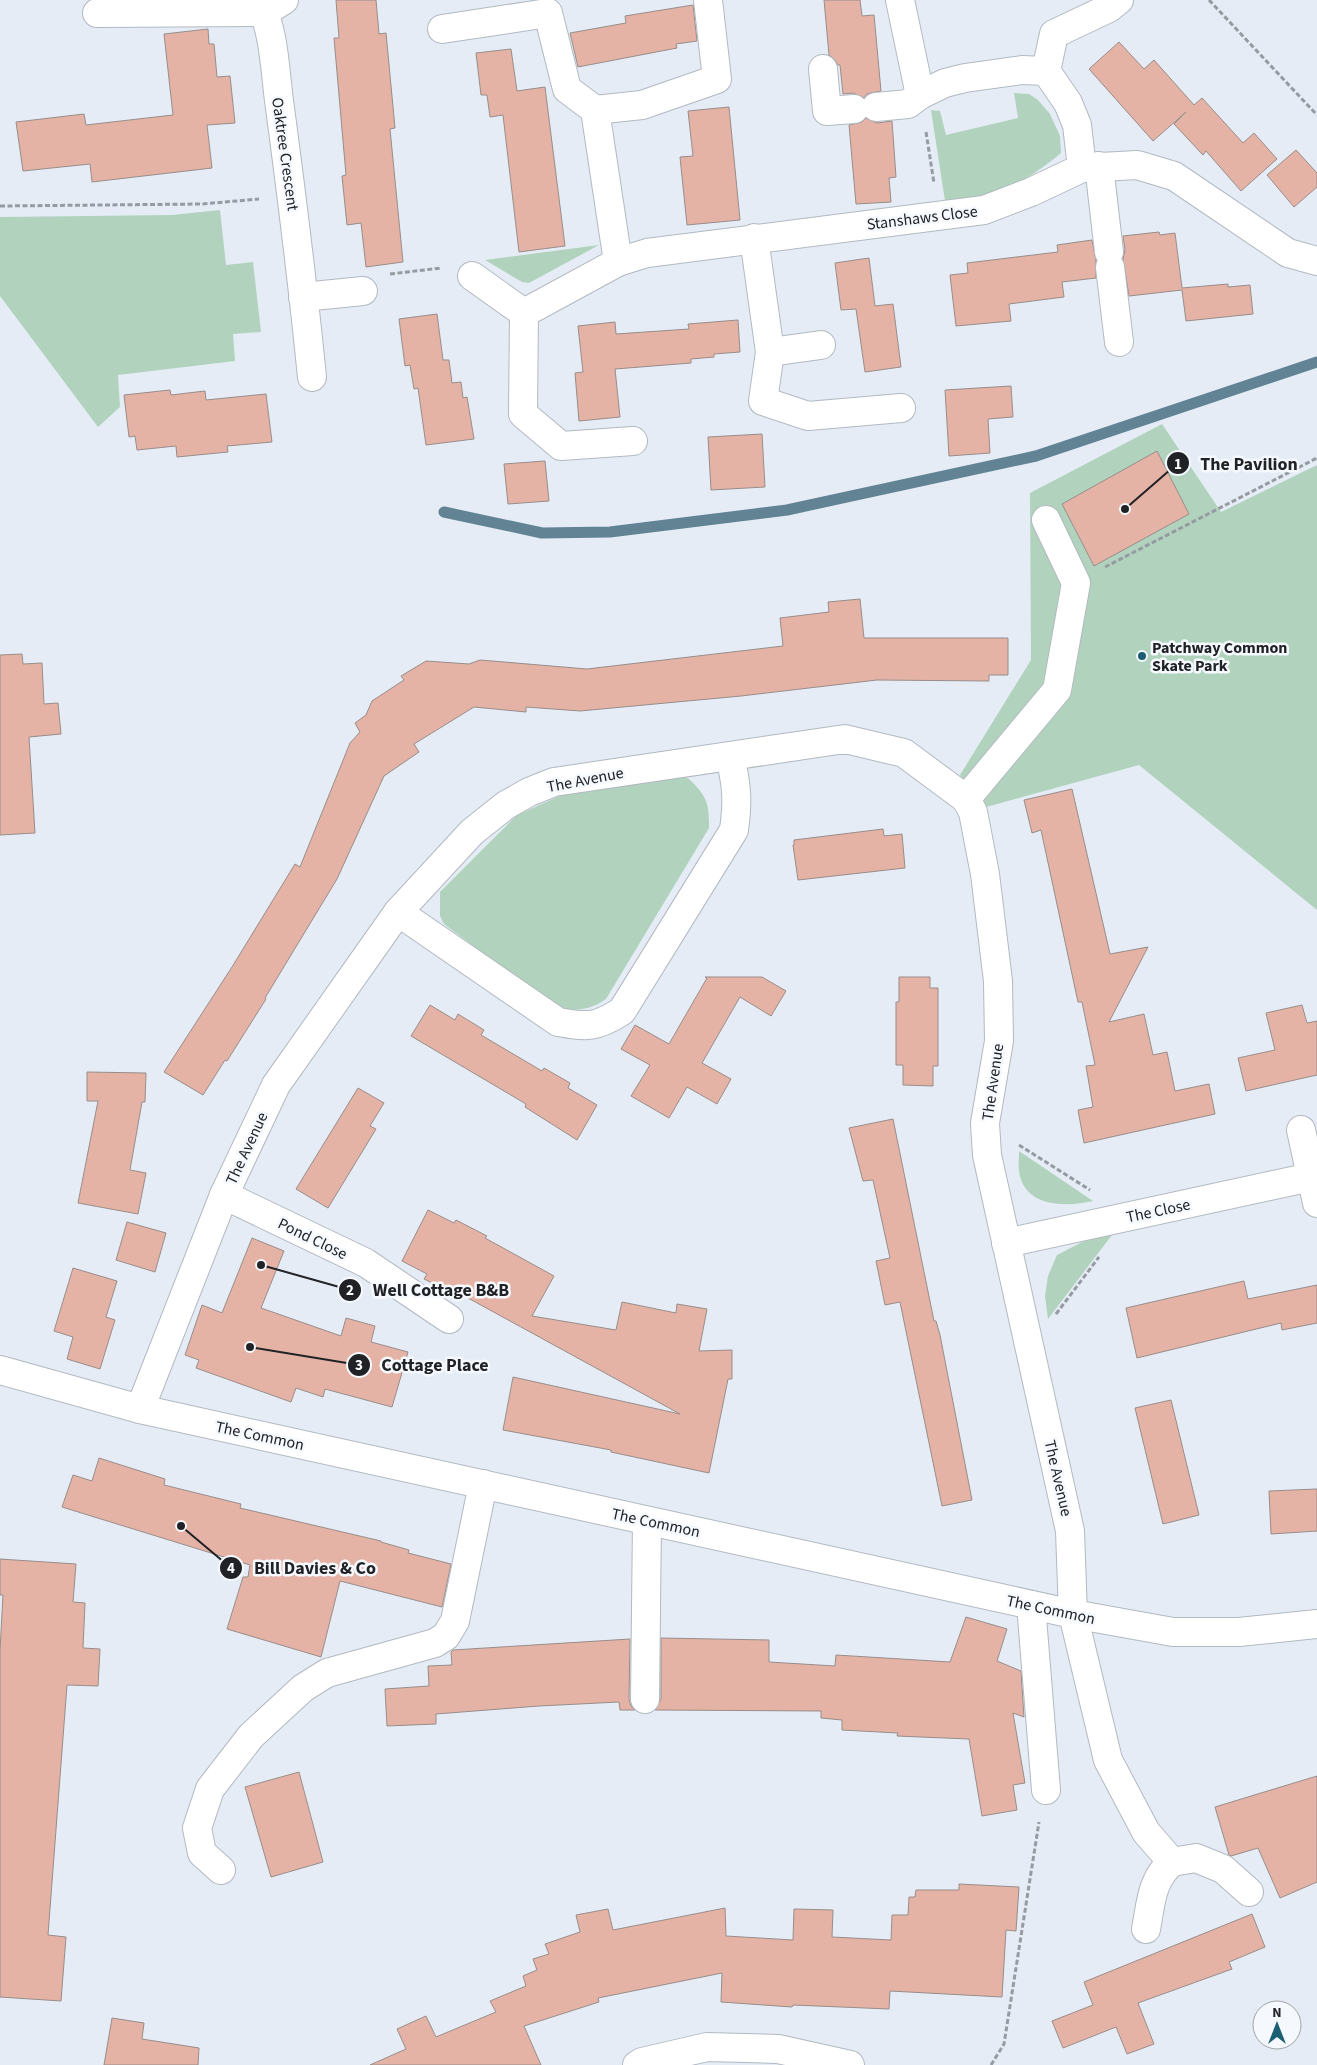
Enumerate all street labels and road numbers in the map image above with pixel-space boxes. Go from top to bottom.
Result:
street label: Oaktree Crescent [266,96,304,213]
street label: Stanshaws Close [865,200,979,236]
street label: The Avenue [545,762,625,798]
street label: The Avenue [977,1042,1009,1122]
street label: The Avenue [221,1108,273,1188]
street label: The Close [1124,1193,1192,1228]
street label: Pond Close [274,1213,351,1265]
street label: The Common [213,1416,306,1456]
street label: The Avenue [1039,1438,1077,1519]
street label: The Common [609,1503,702,1543]
street label: The Common [1004,1590,1097,1630]

